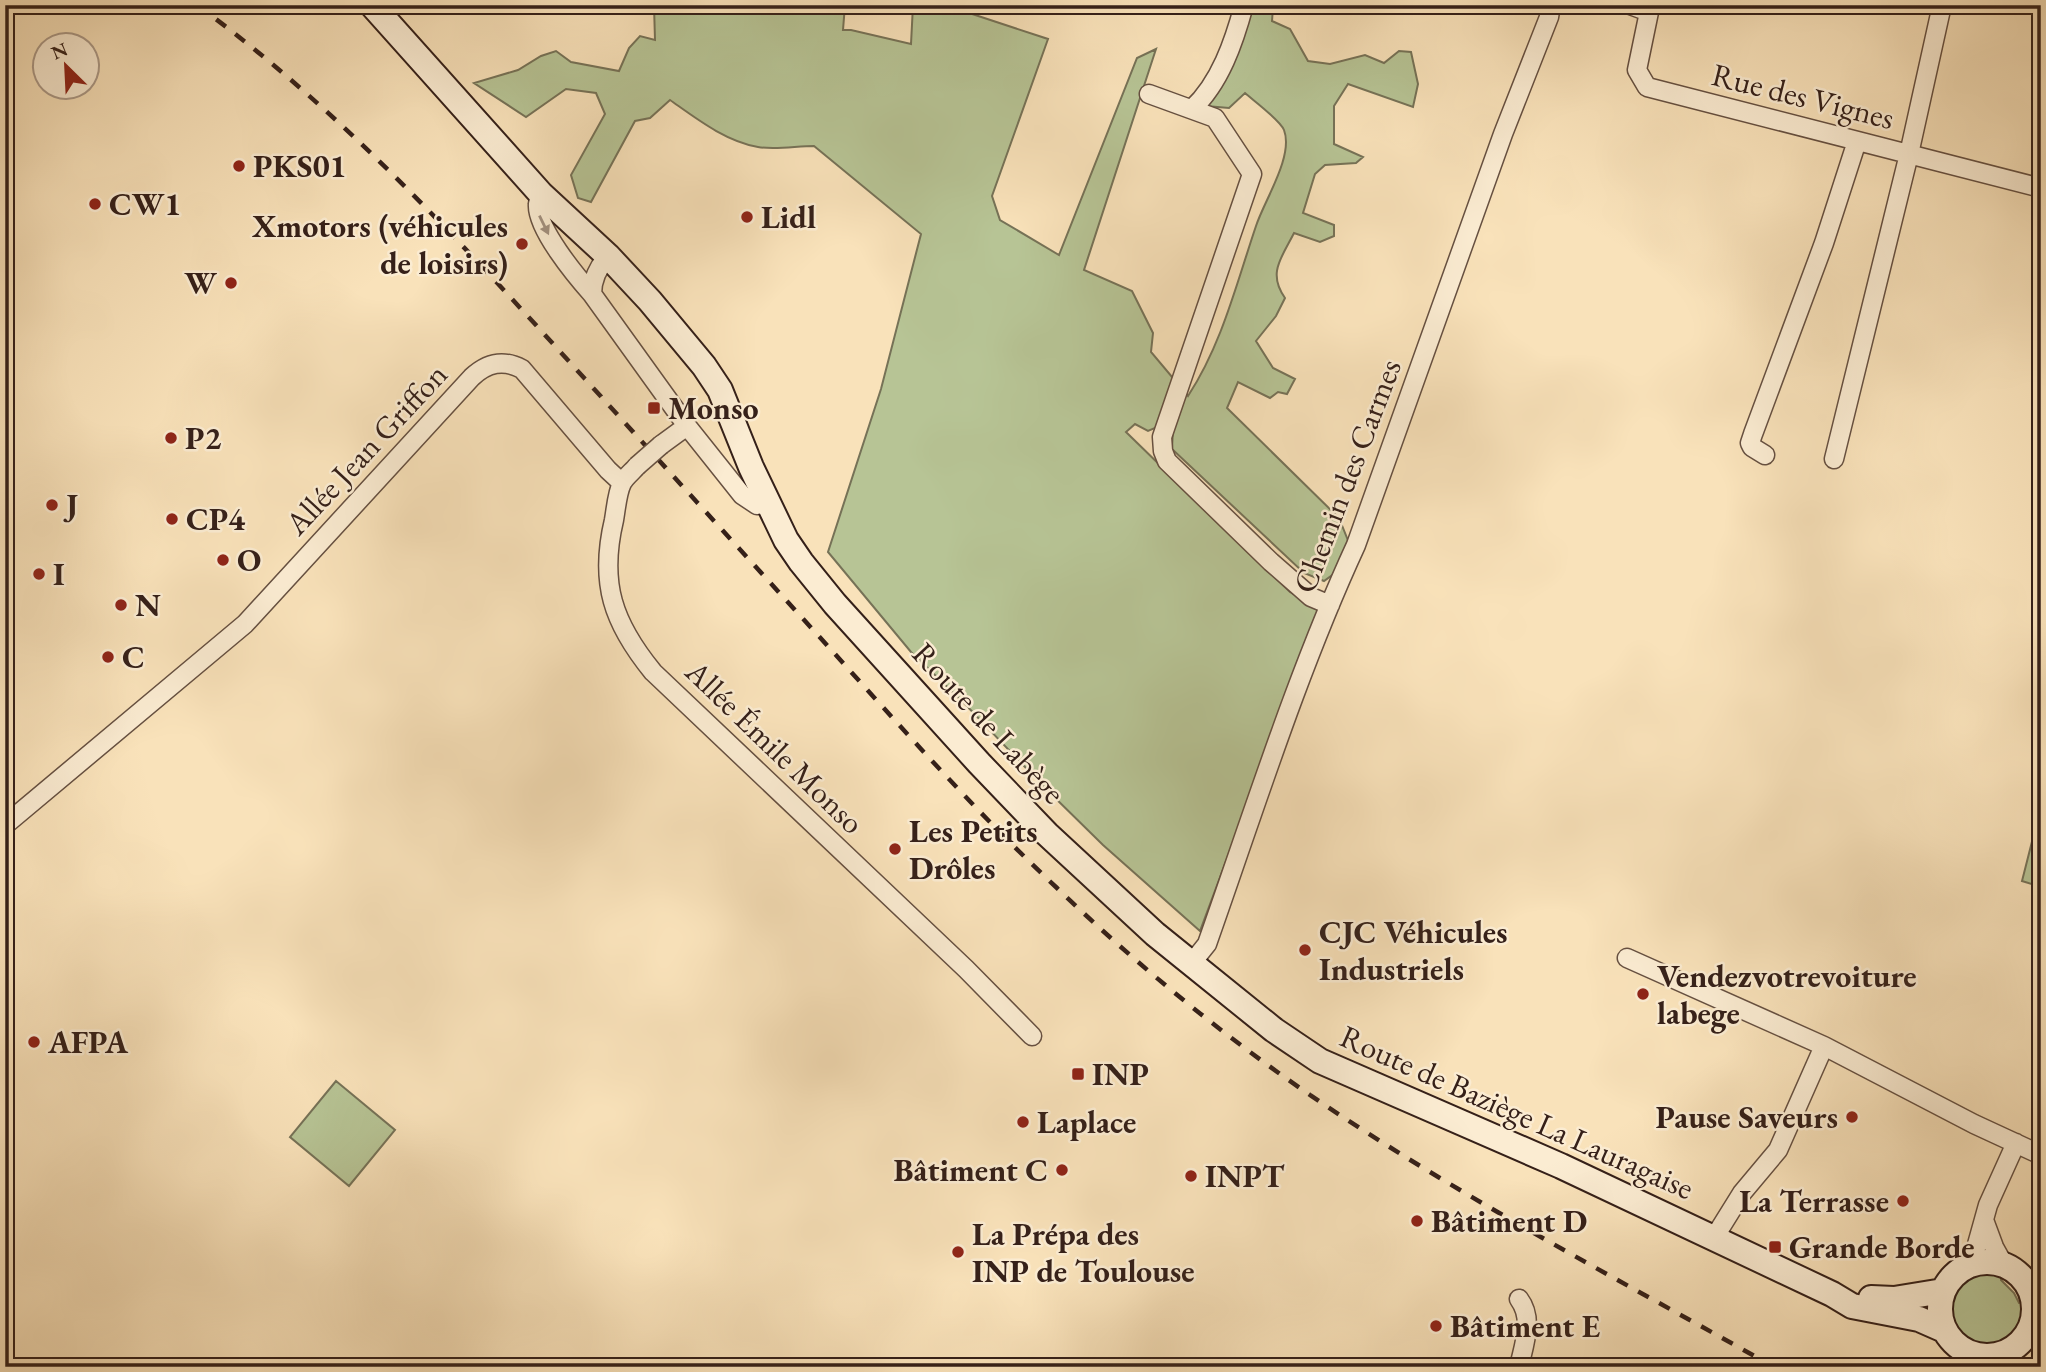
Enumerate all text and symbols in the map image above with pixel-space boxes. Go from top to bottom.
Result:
north arrow [32,32,102,102]
text: N [47,36,72,65]
street label: Rue des Vignes [1708,53,1898,139]
place label: PKS01 [253,145,347,187]
marker: PKS01 [231,158,247,174]
place label: CW1 [109,183,181,225]
marker: CW1 [87,196,103,212]
place label: Lidl [761,196,816,238]
place label: Xmotors (véhicules de loisirs) [251,205,508,284]
marker: Lidl [739,209,755,225]
one-way arrow [539,215,550,235]
marker: Xmotors (véhicules de loisirs) [514,236,530,252]
place label: W [184,262,217,304]
marker: W [223,275,239,291]
street label: Chemin des Carmes [1283,353,1411,599]
street label: Allée Jean Griffon [275,354,456,545]
place label: Monso [668,387,759,429]
marker: Monso [646,400,662,416]
place label: P2 [185,417,221,459]
marker: P2 [163,430,179,446]
place label: J [63,484,78,526]
marker: J [44,497,60,513]
place label: CP4 [186,498,246,540]
marker: CP4 [164,511,180,527]
place label: O [237,539,261,581]
marker: O [215,552,231,568]
place label: I [53,553,65,595]
marker: I [31,566,47,582]
place label: N [135,584,161,626]
marker: N [113,597,129,613]
street label: Route de Labège [903,633,1075,813]
place label: C [122,636,145,678]
marker: C [100,649,116,665]
street label: Allée Émile Monso [676,650,873,843]
place label: Les Petits Drôles [909,810,1038,889]
marker: Les Petits Drôles [887,841,903,857]
place label: CJC Véhicules Industriels [1319,911,1508,990]
marker: CJC Véhicules Industriels [1297,942,1313,958]
place label: Vendezvotrevoiture labege [1657,955,1917,1034]
marker: Vendezvotrevoiture labege [1635,986,1651,1002]
street label: Route de Baziège La Lauragaise [1334,1015,1700,1209]
place label: AFPA [47,1021,129,1063]
marker: AFPA [26,1034,42,1050]
place label: INP [1092,1053,1149,1095]
marker: INP [1070,1066,1086,1082]
place label: Pause Saveurs [1656,1096,1838,1138]
place label: Laplace [1037,1101,1136,1143]
marker: Pause Saveurs [1844,1109,1860,1125]
marker: Laplace [1015,1114,1031,1130]
place label: Bâtiment C [893,1149,1048,1191]
place label: INPT [1205,1155,1285,1197]
marker: Bâtiment C [1054,1162,1070,1178]
marker: INPT [1183,1168,1199,1184]
place label: La Terrasse [1739,1180,1889,1222]
marker: La Terrasse [1895,1193,1911,1209]
place label: Bâtiment D [1431,1200,1587,1242]
place label: La Prépa des INP de Toulouse [972,1213,1195,1292]
marker: Bâtiment D [1409,1213,1425,1229]
place label: Grande Borde [1789,1226,1975,1268]
marker: Grande Borde [1767,1239,1783,1255]
marker: La Prépa des INP de Toulouse [950,1244,966,1260]
place label: Bâtiment E [1450,1305,1600,1347]
marker: Bâtiment E [1428,1318,1444,1334]

